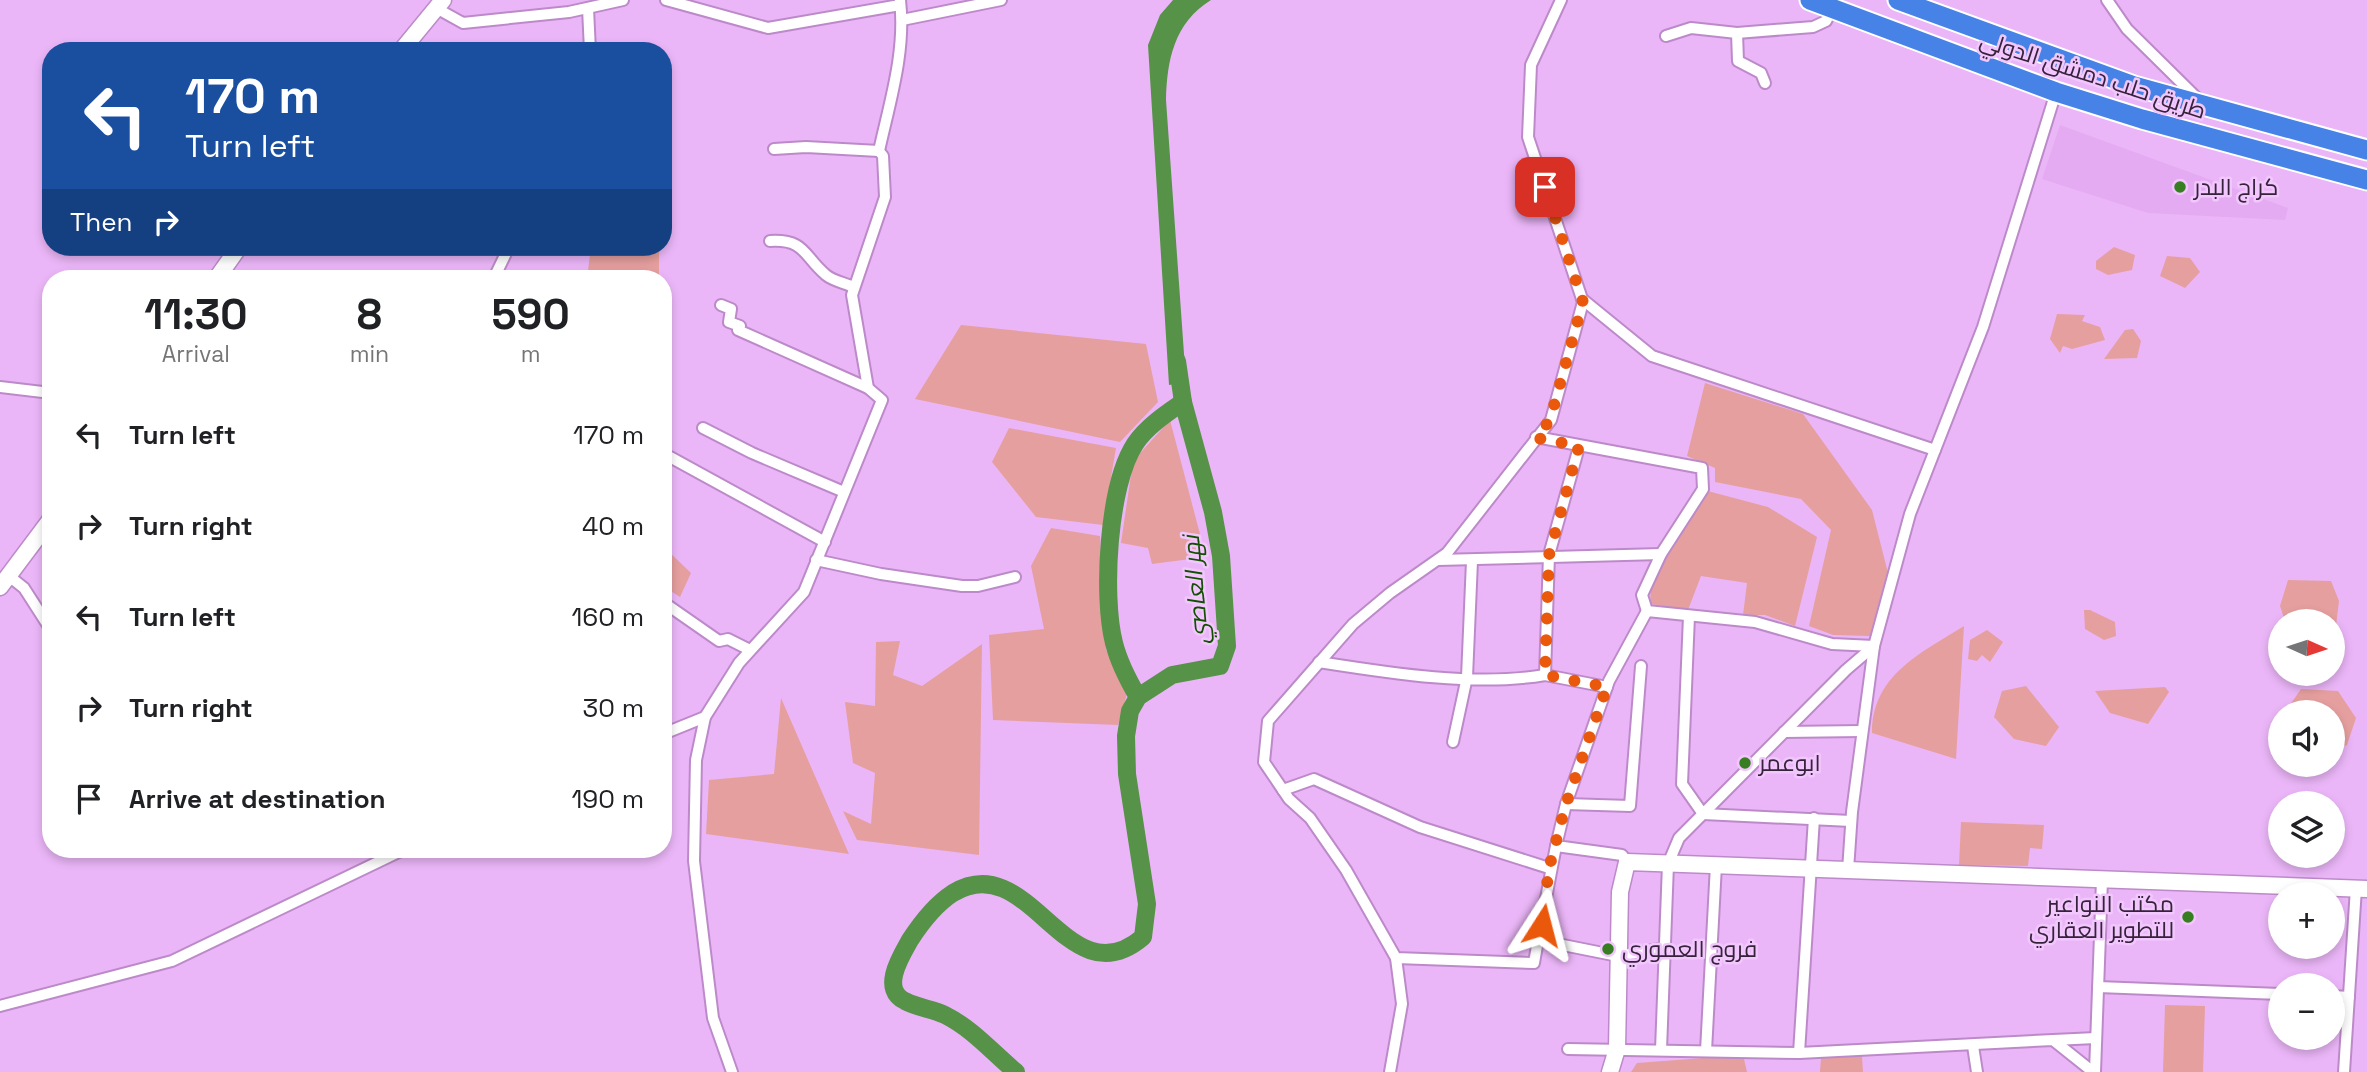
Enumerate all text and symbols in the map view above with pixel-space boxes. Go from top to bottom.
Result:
street label: طريق حلب دمشق الدولي [1975,24,2210,129]
text: 170 m [185,65,320,127]
icon: left [70,70,161,161]
text: Turn left [185,126,315,166]
pin [1515,157,1575,217]
icon: arrive [1526,168,1564,206]
place label: كراج البدر [2192,172,2278,203]
marker: كراج البدر [2172,179,2188,195]
icon: right [147,203,185,241]
text: Then [70,205,133,239]
text: 11:30 [144,288,247,341]
text: 8 [357,288,382,341]
text: 590 [491,288,570,341]
text: Arrival [162,339,230,369]
text: min [350,339,389,369]
text: m [521,339,540,369]
icon: left [70,416,108,454]
text: Turn left [129,418,236,452]
text: 170 m [573,418,644,452]
icon: right [70,507,108,545]
text: Turn right [129,509,253,543]
text: 40 m [582,509,644,543]
water label: نهر العاصي [1175,531,1218,646]
icon: left [70,598,108,636]
text: Turn left [129,600,236,634]
text: 160 m [572,600,644,634]
north arrow [2268,609,2345,686]
map controls [2268,609,2345,1050]
icon: right [70,689,108,727]
text: Turn right [129,691,253,725]
text: 30 m [583,691,644,725]
button: sound [2268,700,2345,777]
place label: ابوعمر [1757,748,1821,778]
marker: ابوعمر [1737,755,1753,771]
icon: arrive [70,780,108,818]
text: Arrive at destination [129,782,386,816]
text: 190 m [572,782,644,816]
button: layers [2268,791,2345,868]
button: + [2268,882,2345,959]
position arrow [1505,888,1579,962]
place label: مكتب النواعير للتطوير العقاري [2029,889,2174,948]
marker: مكتب النواعير للتطوير العقاري [2180,909,2196,925]
place label: فروج العموري [1622,934,1757,967]
marker: فروج العموري [1600,941,1616,957]
button: − [2268,973,2345,1050]

